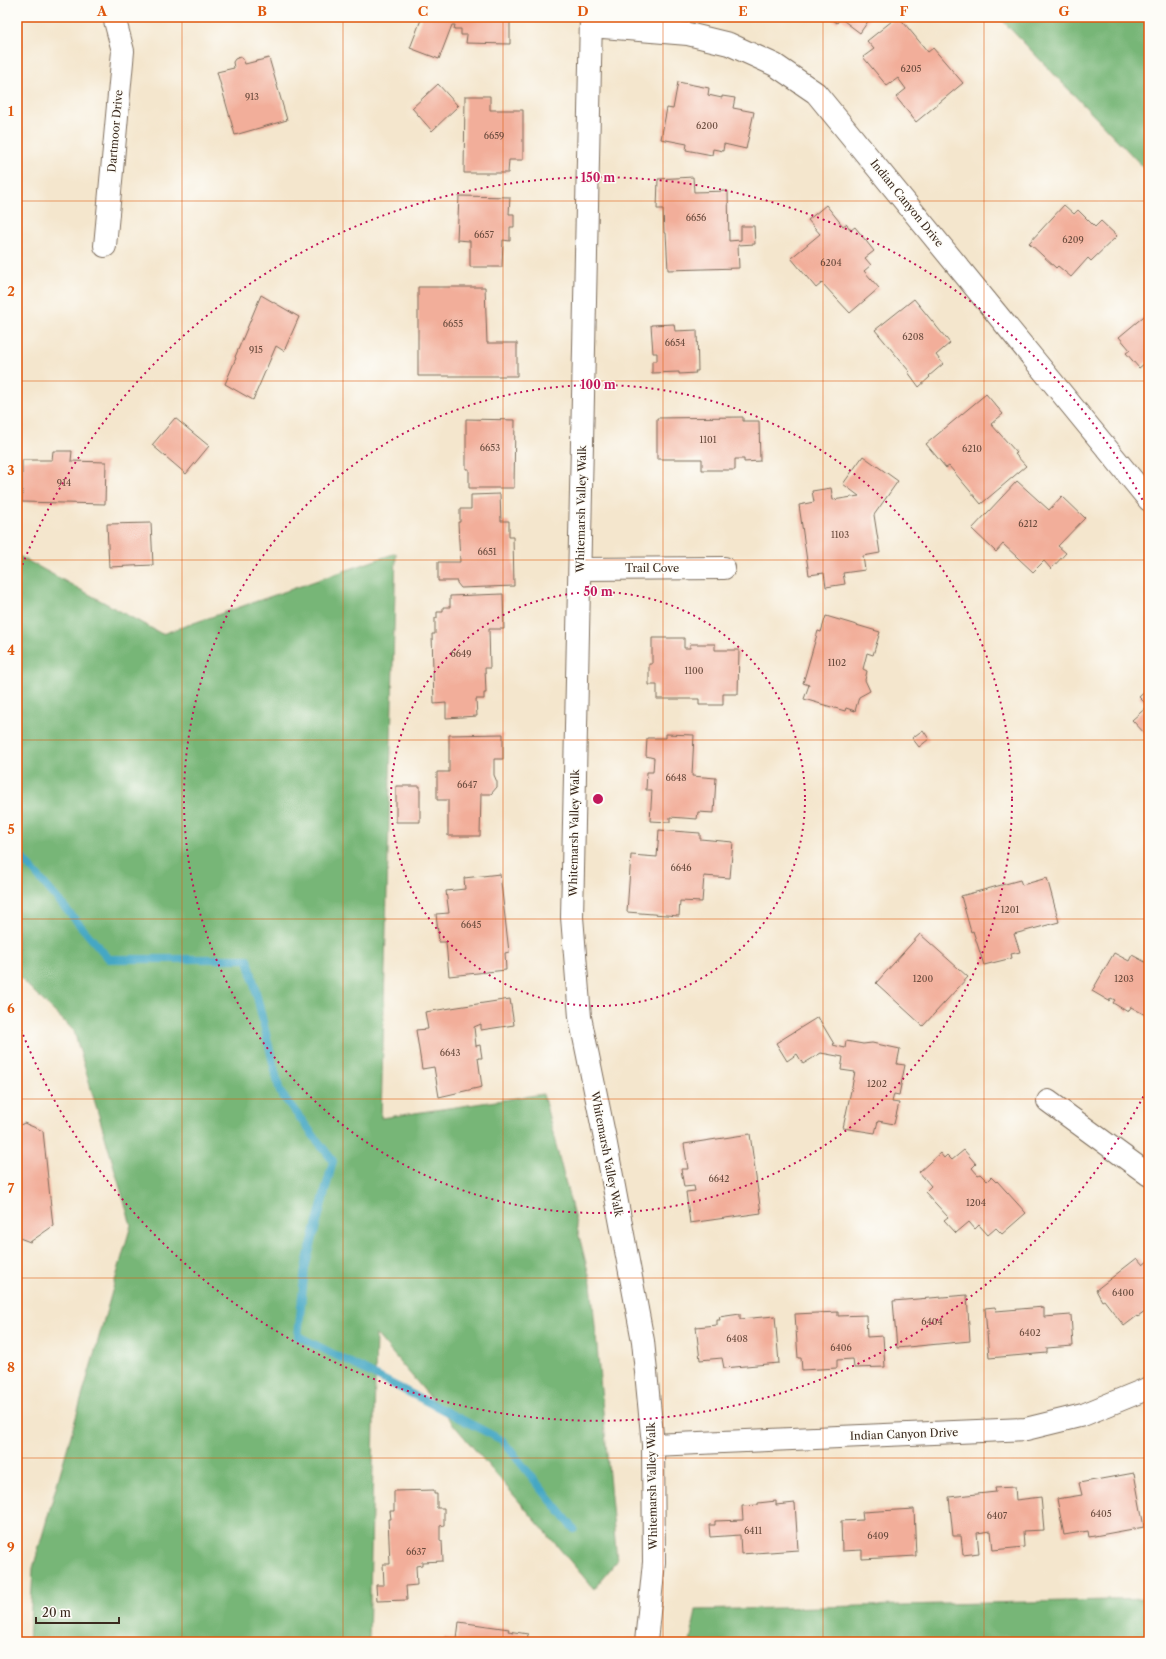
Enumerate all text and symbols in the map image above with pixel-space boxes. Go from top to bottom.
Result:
text: A [96,3,108,19]
text: B [257,3,267,19]
text: C [418,3,428,19]
text: D [577,3,589,19]
text: E [738,3,748,19]
text: F [900,3,909,19]
text: G [1058,3,1070,19]
house number: 6205 [900,63,922,74]
street label: Dartmoor Drive [104,89,126,173]
house number: 913 [245,91,259,102]
text: 1 [8,103,14,119]
house number: 6200 [696,120,718,131]
house number: 6659 [484,130,504,141]
street label: Indian Canyon Drive [867,156,947,250]
text: 150 m [581,170,615,185]
house number: 6656 [686,212,706,223]
house number: 6657 [474,229,494,240]
house number: 6209 [1062,234,1084,245]
house number: 6204 [820,257,842,268]
text: 2 [7,283,15,299]
house number: 6655 [443,318,463,329]
house number: 6208 [902,331,924,342]
house number: 6654 [665,337,685,348]
house number: 915 [249,344,263,355]
text: 100 m [580,377,616,392]
house number: 1101 [699,434,717,445]
house number: 6653 [480,442,500,453]
house number: 6210 [962,443,982,454]
street label: Whitemarsh Valley Walk [573,445,589,574]
text: 3 [7,462,15,478]
house number: 914 [57,477,71,488]
house number: 6212 [1018,518,1038,529]
house number: 1103 [831,529,849,540]
house number: 6651 [477,546,497,557]
street label: Trail Cove [625,561,679,575]
text: 50 m [583,584,613,599]
text: 4 [7,642,15,658]
house number: 6649 [450,648,472,659]
house number: 1102 [828,657,846,668]
house number: 1100 [685,665,704,676]
street label: Whitemarsh Valley Walk [566,769,582,898]
house number: 6648 [665,772,687,783]
house number: 6647 [457,779,478,790]
centre of rings [591,792,605,806]
text: 5 [7,821,15,837]
house number: 6646 [670,862,692,873]
house number: 1201 [1001,904,1019,915]
house number: 6645 [461,919,481,930]
house number: 1200 [913,973,933,984]
house number: 1203 [1114,973,1134,984]
text: 6 [7,1000,15,1016]
house number: 6643 [440,1047,460,1058]
house number: 1202 [867,1078,887,1089]
street label: Whitemarsh Valley Walk [588,1089,626,1219]
house number: 6642 [709,1173,729,1184]
text: 7 [8,1180,15,1196]
house number: 1204 [966,1197,986,1208]
house number: 6400 [1112,1287,1134,1298]
house number: 6404 [921,1316,943,1327]
house number: 6402 [1019,1327,1041,1338]
house number: 6408 [726,1333,748,1344]
house number: 6406 [830,1342,852,1353]
text: 8 [7,1359,15,1375]
street label: Whitemarsh Valley Walk [644,1422,660,1551]
street label: Indian Canyon Drive [850,1425,958,1443]
house number: 6405 [1090,1508,1112,1519]
house number: 6407 [987,1510,1008,1521]
house number: 6411 [744,1525,762,1536]
house number: 6409 [867,1530,889,1541]
text: 9 [7,1539,15,1555]
house number: 6637 [406,1546,427,1557]
scale bar [36,1599,119,1625]
text: 20 m [42,1605,71,1620]

